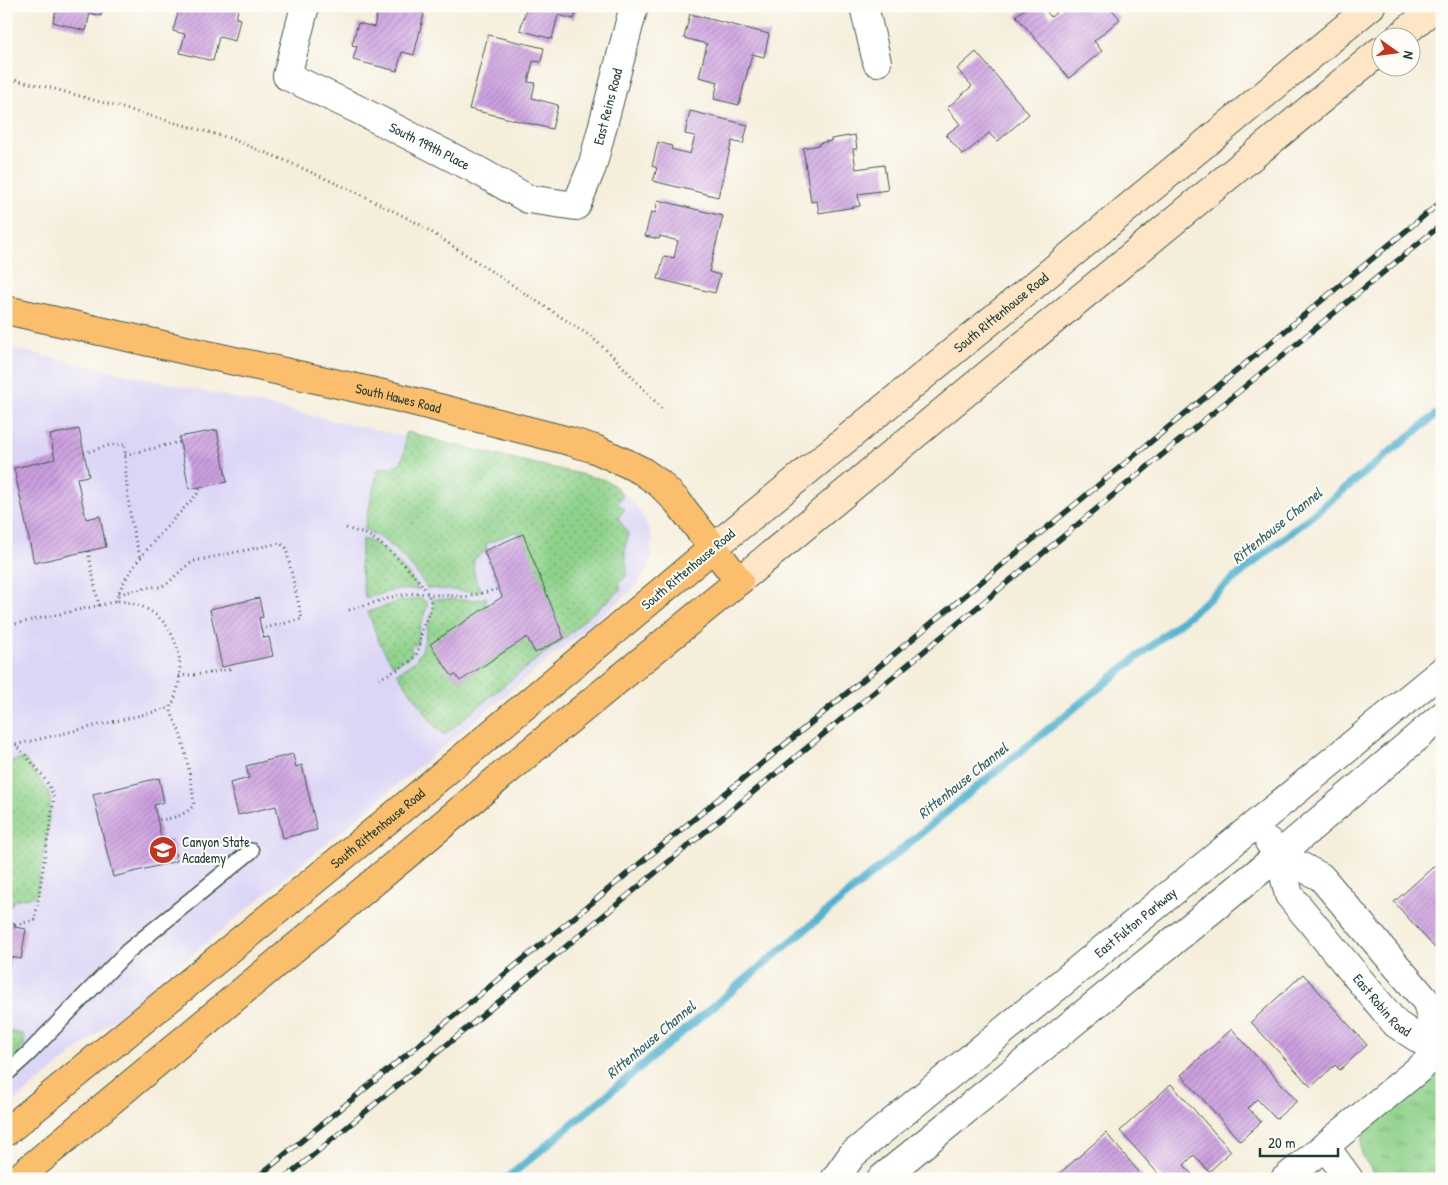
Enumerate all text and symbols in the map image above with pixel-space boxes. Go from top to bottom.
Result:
north arrow [1370,28,1420,78]
text: N [1399,49,1419,62]
street label: East Reins Road [588,66,626,147]
street label: South 199th Place [386,117,474,174]
street label: South Rittenhouse Road [949,267,1052,357]
street label: South Hawes Road [354,378,444,417]
water label: Rittenhouse Channel [1227,482,1327,569]
street label: South Rittenhouse Road [637,523,739,613]
water label: Rittenhouse Channel [913,737,1013,824]
street label: South Rittenhouse Road [326,783,429,872]
place label: Canyon State Academy [182,832,250,868]
school or university icon: Canyon State Academy [148,835,178,865]
street label: East Fulton Parkway [1090,883,1181,962]
street label: East Robin Road [1349,969,1415,1041]
water label: Rittenhouse Channel [602,995,701,1083]
scale bar [1260,1125,1338,1157]
text: 20 m [1268,1132,1295,1153]

